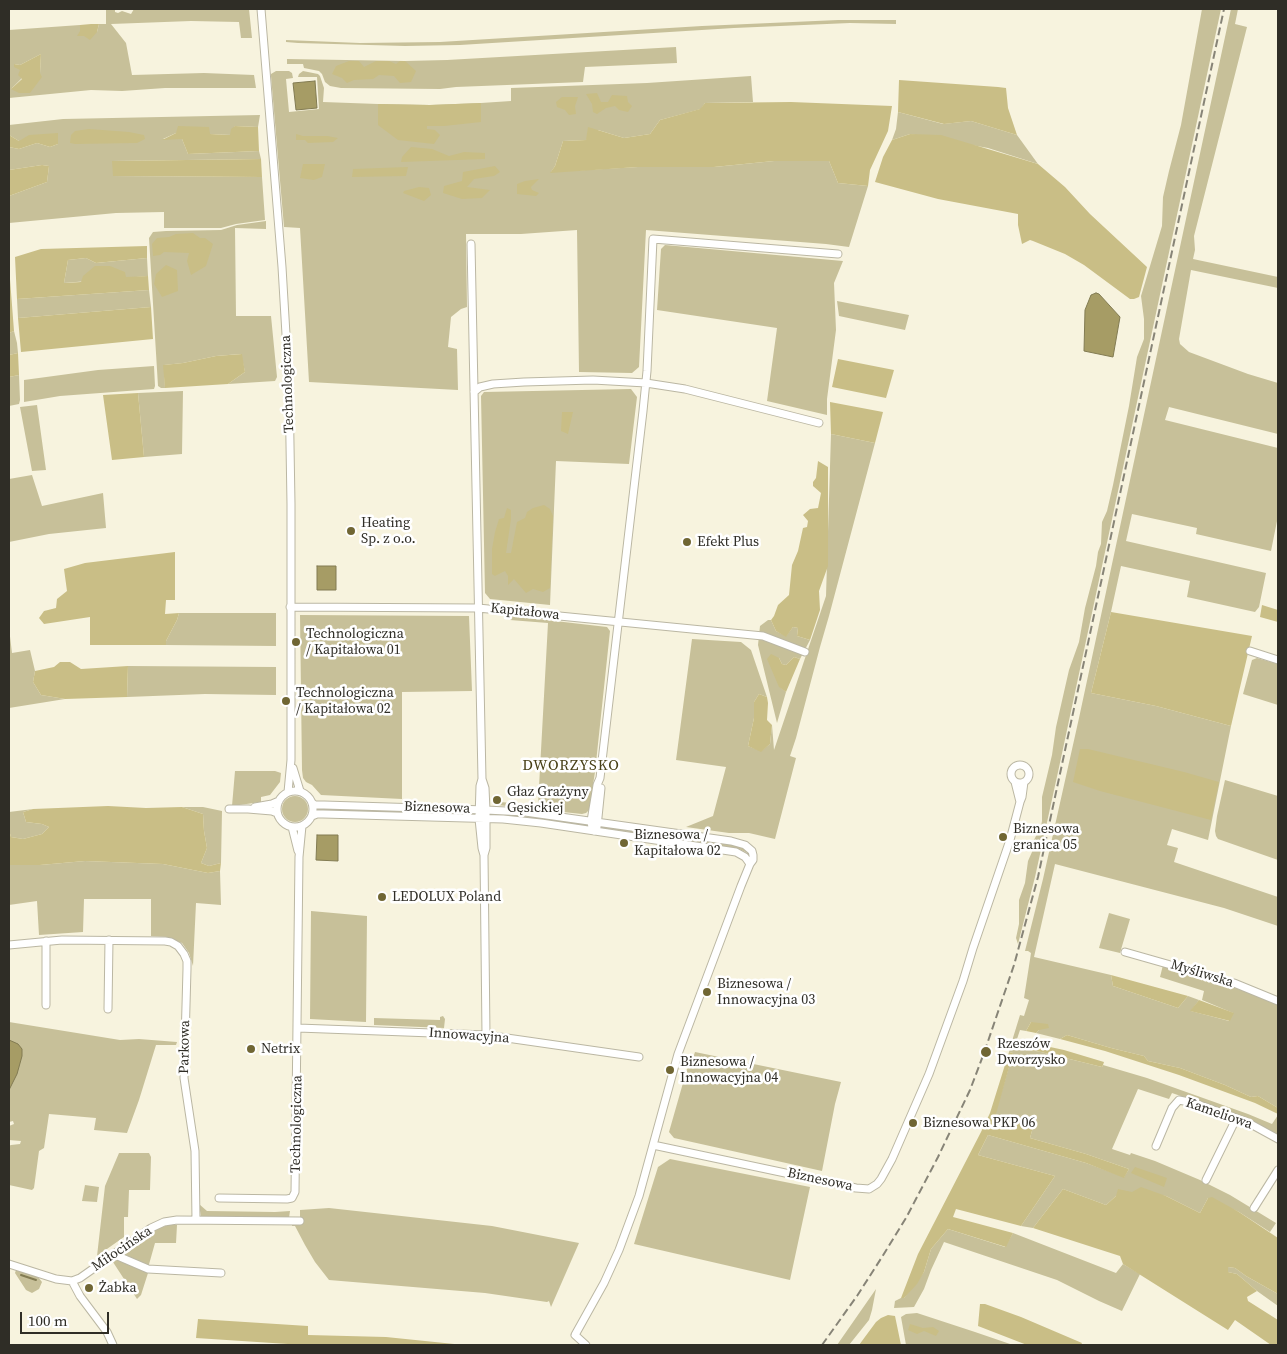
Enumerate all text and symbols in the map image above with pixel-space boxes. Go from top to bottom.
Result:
street label: Technologiczna [278,335,298,433]
place label: Heating Sp. z o.o. [361,515,416,548]
marker: Heating Sp. z o.o. [345,525,357,537]
place label: Efekt Plus [697,534,759,550]
marker: Efekt Plus [681,536,693,548]
street label: Kapitałowa [490,600,560,624]
place label: Technologiczna / Kapitałowa 01 [306,626,404,658]
marker: Technologiczna / Kapitałowa 01 [290,636,302,648]
place label: Technologiczna / Kapitałowa 02 [296,685,394,718]
marker: Technologiczna / Kapitałowa 02 [280,695,292,707]
district label: DWORZYSKO [521,757,621,775]
place label: Głaz Grażyny Gęsickiej [507,784,589,816]
marker: Głaz Grażyny Gęsickiej [491,794,503,806]
street label: Biznesowa [404,798,470,818]
place label: Biznesowa granica 05 [1013,821,1079,854]
place label: Biznesowa / Kapitałowa 02 [634,827,721,860]
marker: Biznesowa granica 05 [997,831,1009,843]
marker: Biznesowa / Kapitałowa 02 [618,837,630,849]
place label: LEDOLUX Poland [392,889,501,905]
marker: LEDOLUX Poland [376,891,388,903]
street label: Myśliwska [1169,957,1235,991]
place label: Biznesowa / Innowacyjna 03 [717,976,815,1009]
marker: Biznesowa / Innowacyjna 03 [701,986,713,998]
street label: Parkowa [176,1020,194,1074]
street label: Innowacyjna [428,1025,510,1047]
place label: Rzeszów Dworzysko [997,1036,1065,1068]
place label: Netrix [261,1041,300,1057]
marker: Netrix [245,1043,257,1055]
marker: Rzeszów Dworzysko [979,1045,993,1059]
place label: Biznesowa / Innowacyjna 04 [680,1054,778,1086]
marker: Biznesowa / Innowacyjna 04 [664,1064,676,1076]
street label: Technologiczna [288,1075,306,1173]
street label: Kameliowa [1183,1095,1255,1133]
place label: Biznesowa PKP 06 [923,1115,1036,1131]
marker: Biznesowa PKP 06 [907,1117,919,1129]
street label: Biznesowa [786,1165,854,1195]
street label: Miłocińska [89,1223,155,1275]
place label: Żabka [99,1280,137,1296]
marker: Żabka [83,1282,95,1294]
scale bar [22,1302,111,1334]
text: 100 m [28,1310,68,1331]

